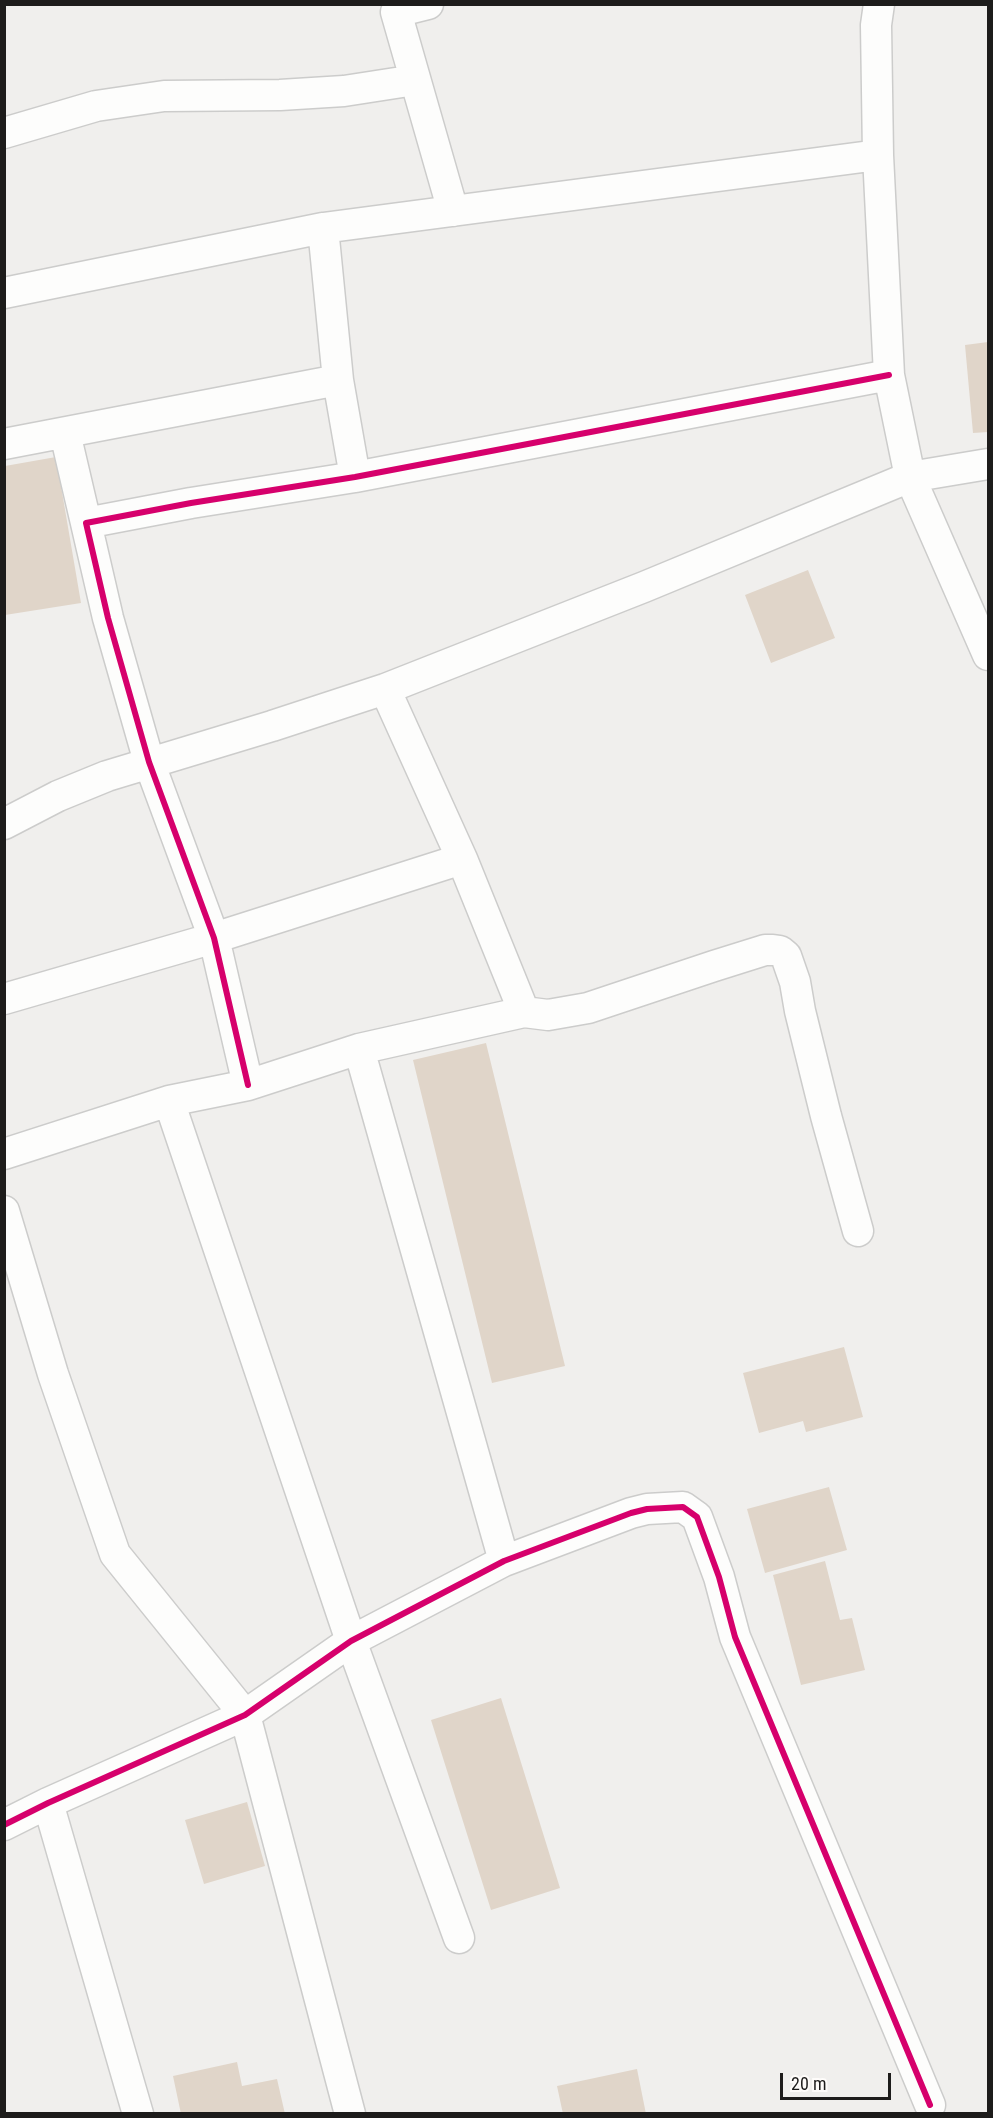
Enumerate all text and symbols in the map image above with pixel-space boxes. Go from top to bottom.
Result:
scale bar [783,2061,894,2099]
text: 20 m [791,2073,826,2094]

